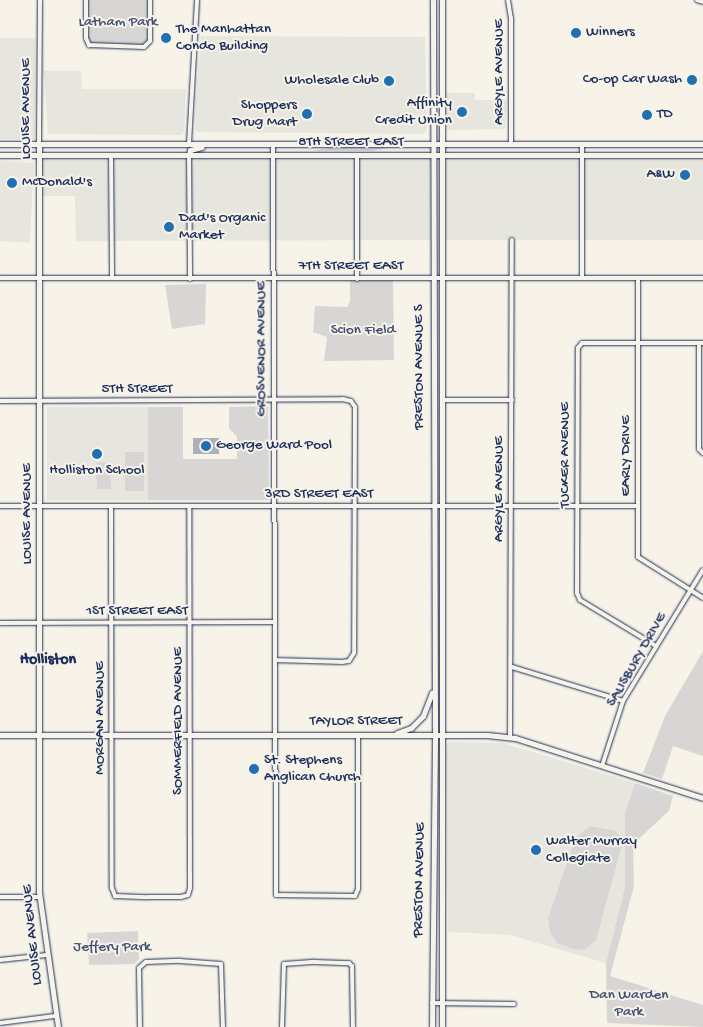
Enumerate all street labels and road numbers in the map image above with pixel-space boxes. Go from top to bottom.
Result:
street label: ARGYLE AVENUE [491,19,509,125]
street label: LOUISE AVENUE [18,59,36,159]
street label: 8TH STREET EAST [298,134,404,152]
street label: 7TH STREET EAST [298,258,404,276]
street label: GROSVENOR AVENUE [253,281,271,417]
street label: PRESTON AVENUE S [411,304,429,430]
street label: 5TH STREET [102,381,172,399]
street label: TUCKER AVENUE [557,402,575,508]
street label: EARLY DRIVE [618,416,636,496]
street label: ARGYLE AVENUE [491,436,509,542]
street label: LOUISE AVENUE [19,464,37,564]
street label: 3RD STREET EAST [265,486,373,504]
street label: 1ST STREET EAST [86,603,188,621]
street label: SALISBURY DRIVE [603,610,671,710]
street label: SOMMERFIELD AVENUE [170,647,188,795]
street label: MORGAN AVENUE [92,661,110,775]
street label: TAYLOR STREET [310,713,402,731]
street label: PRESTON AVENUE [410,822,430,938]
street label: LOUISE AVENUE [19,884,47,986]

